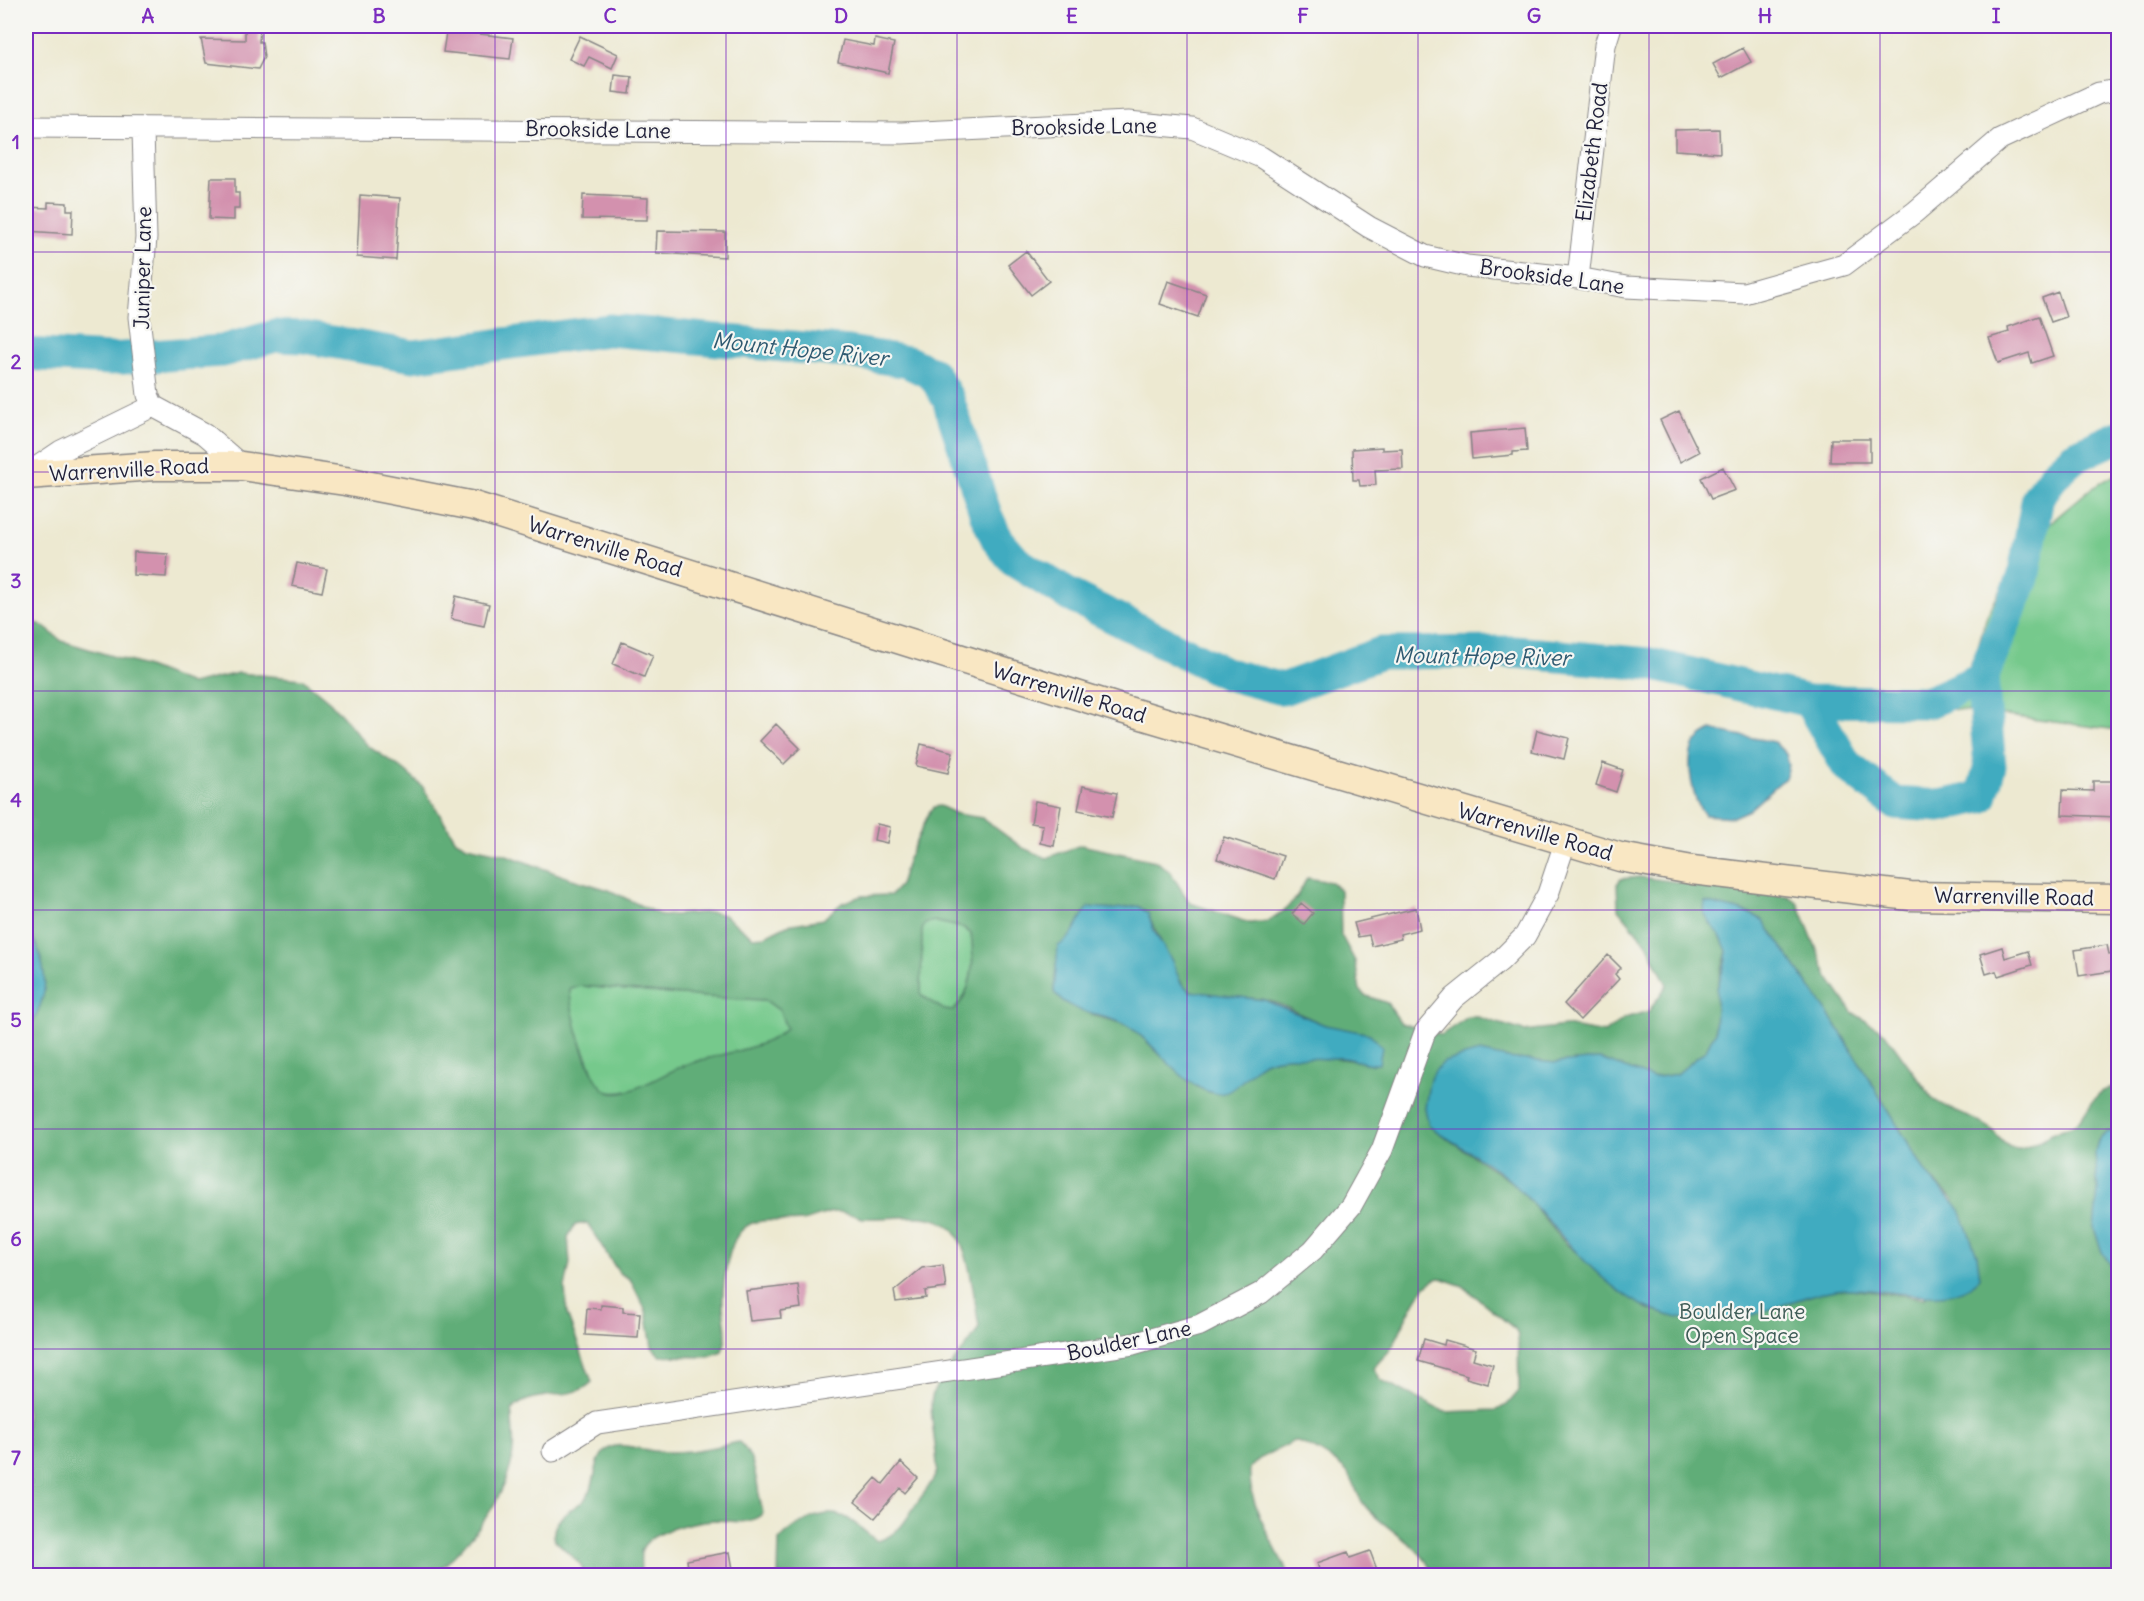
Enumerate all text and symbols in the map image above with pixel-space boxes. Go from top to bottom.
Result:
text: A [142,3,155,28]
text: B [372,3,386,28]
text: C [603,3,617,28]
text: D [834,3,848,28]
text: E [1066,3,1078,28]
text: F [1297,3,1309,28]
text: G [1527,3,1541,28]
text: H [1758,3,1772,28]
text: I [1992,3,2001,28]
street label: Elizabeth Road [1570,81,1613,223]
street label: Brookside Lane [1011,112,1157,141]
street label: Brookside Lane [525,115,671,144]
text: 1 [12,129,20,154]
street label: Juniper Lane [128,206,157,330]
street label: Brookside Lane [1478,253,1626,300]
water label: Mount Hope River [711,326,892,372]
text: 2 [11,349,22,374]
street label: Warrenville Road [48,452,210,487]
street label: Warrenville Road [525,510,686,583]
text: 3 [10,568,22,593]
water label: Mount Hope River [1394,640,1573,672]
street label: Warrenville Road [989,656,1150,729]
text: 4 [10,787,22,812]
street label: Warrenville Road [1454,796,1616,867]
street label: Warrenville Road [1934,882,2094,911]
text: 5 [10,1007,22,1032]
text: 6 [10,1226,22,1251]
park label: Boulder Lane Open Space [1679,1298,1805,1349]
street label: Boulder Lane [1064,1314,1194,1367]
text: 7 [11,1445,21,1470]

